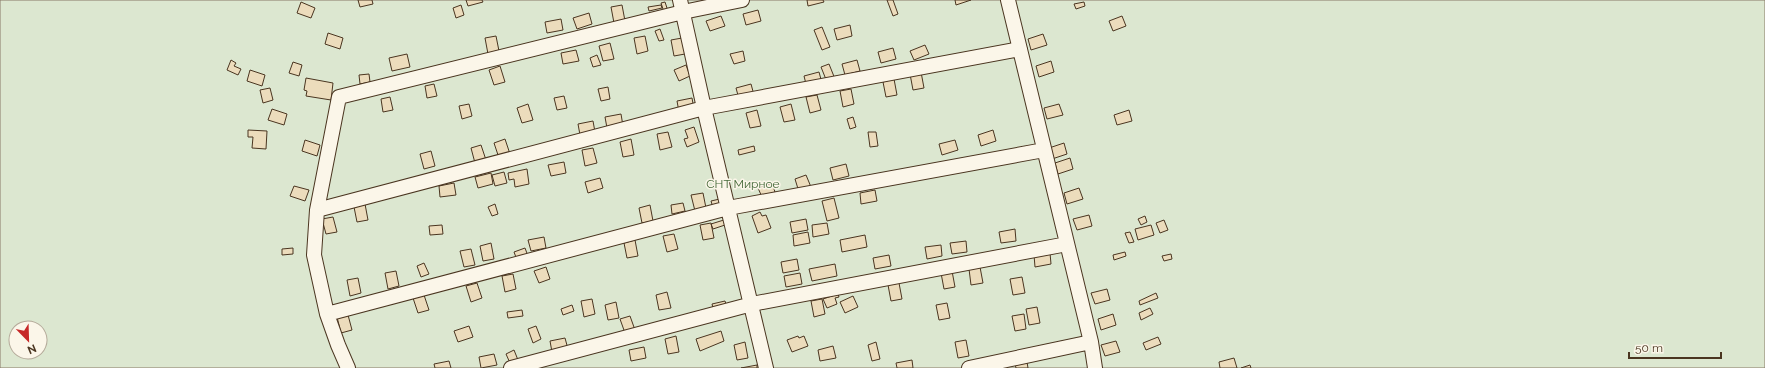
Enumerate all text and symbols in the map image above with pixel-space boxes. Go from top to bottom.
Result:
park label: СНТ Мирное [706,177,780,191]
north arrow [8,320,48,360]
scale bar [1629,334,1721,360]
text: N [25,341,38,356]
text: 50 m [1635,341,1663,355]

